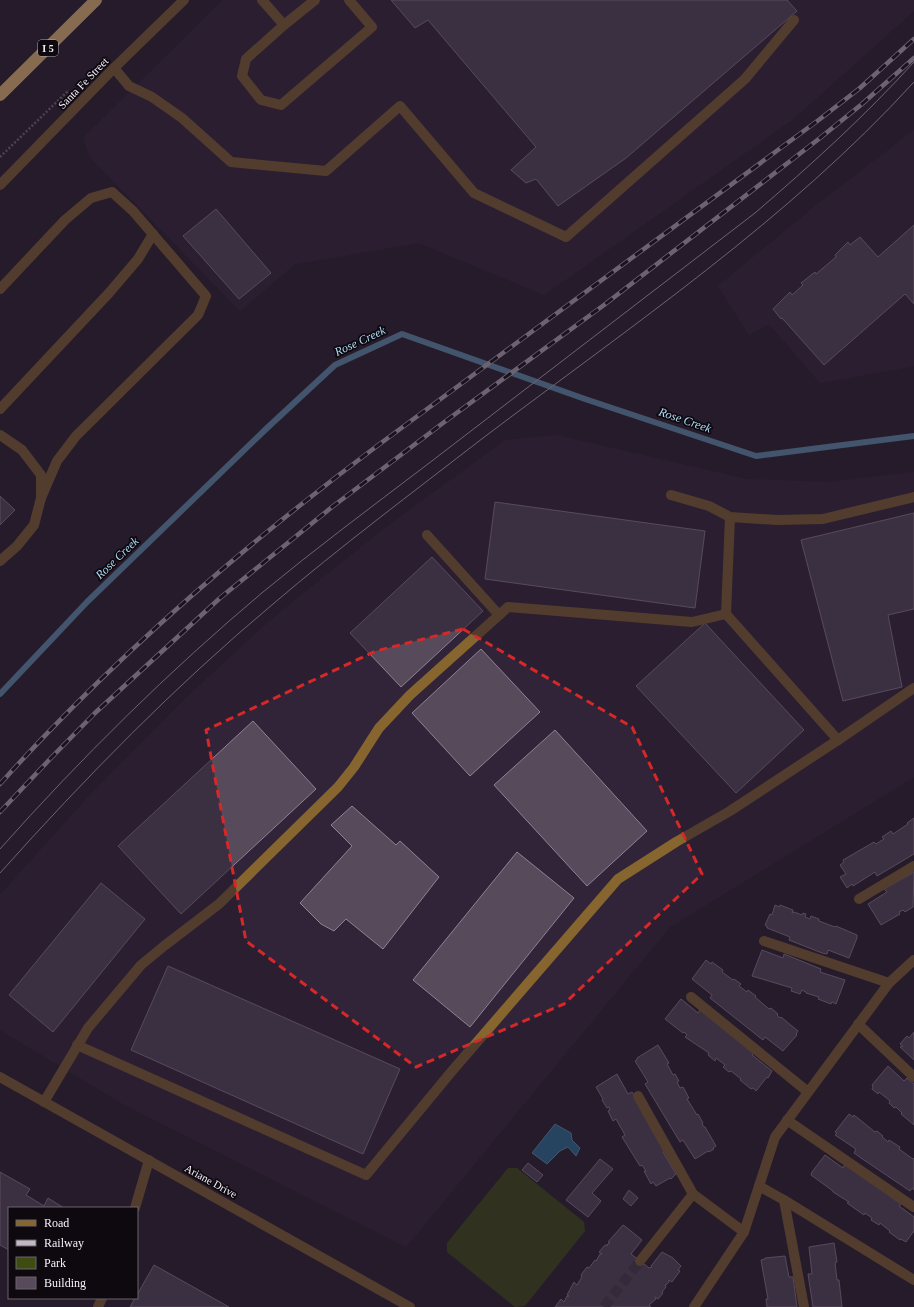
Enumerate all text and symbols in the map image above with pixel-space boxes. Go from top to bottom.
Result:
road number: I 5 [38,40,58,56]
street label: Santa Fe Street [56,55,110,111]
water label: Rose Creek [331,323,388,359]
water label: Rose Creek [656,404,714,436]
water label: Rose Creek [92,534,142,583]
street label: Ariane Drive [183,1162,239,1200]
legend [8,1207,138,1299]
text: Road [44,1216,69,1230]
text: Railway [44,1236,84,1250]
text: Park [44,1256,66,1270]
text: Building [44,1276,86,1290]

